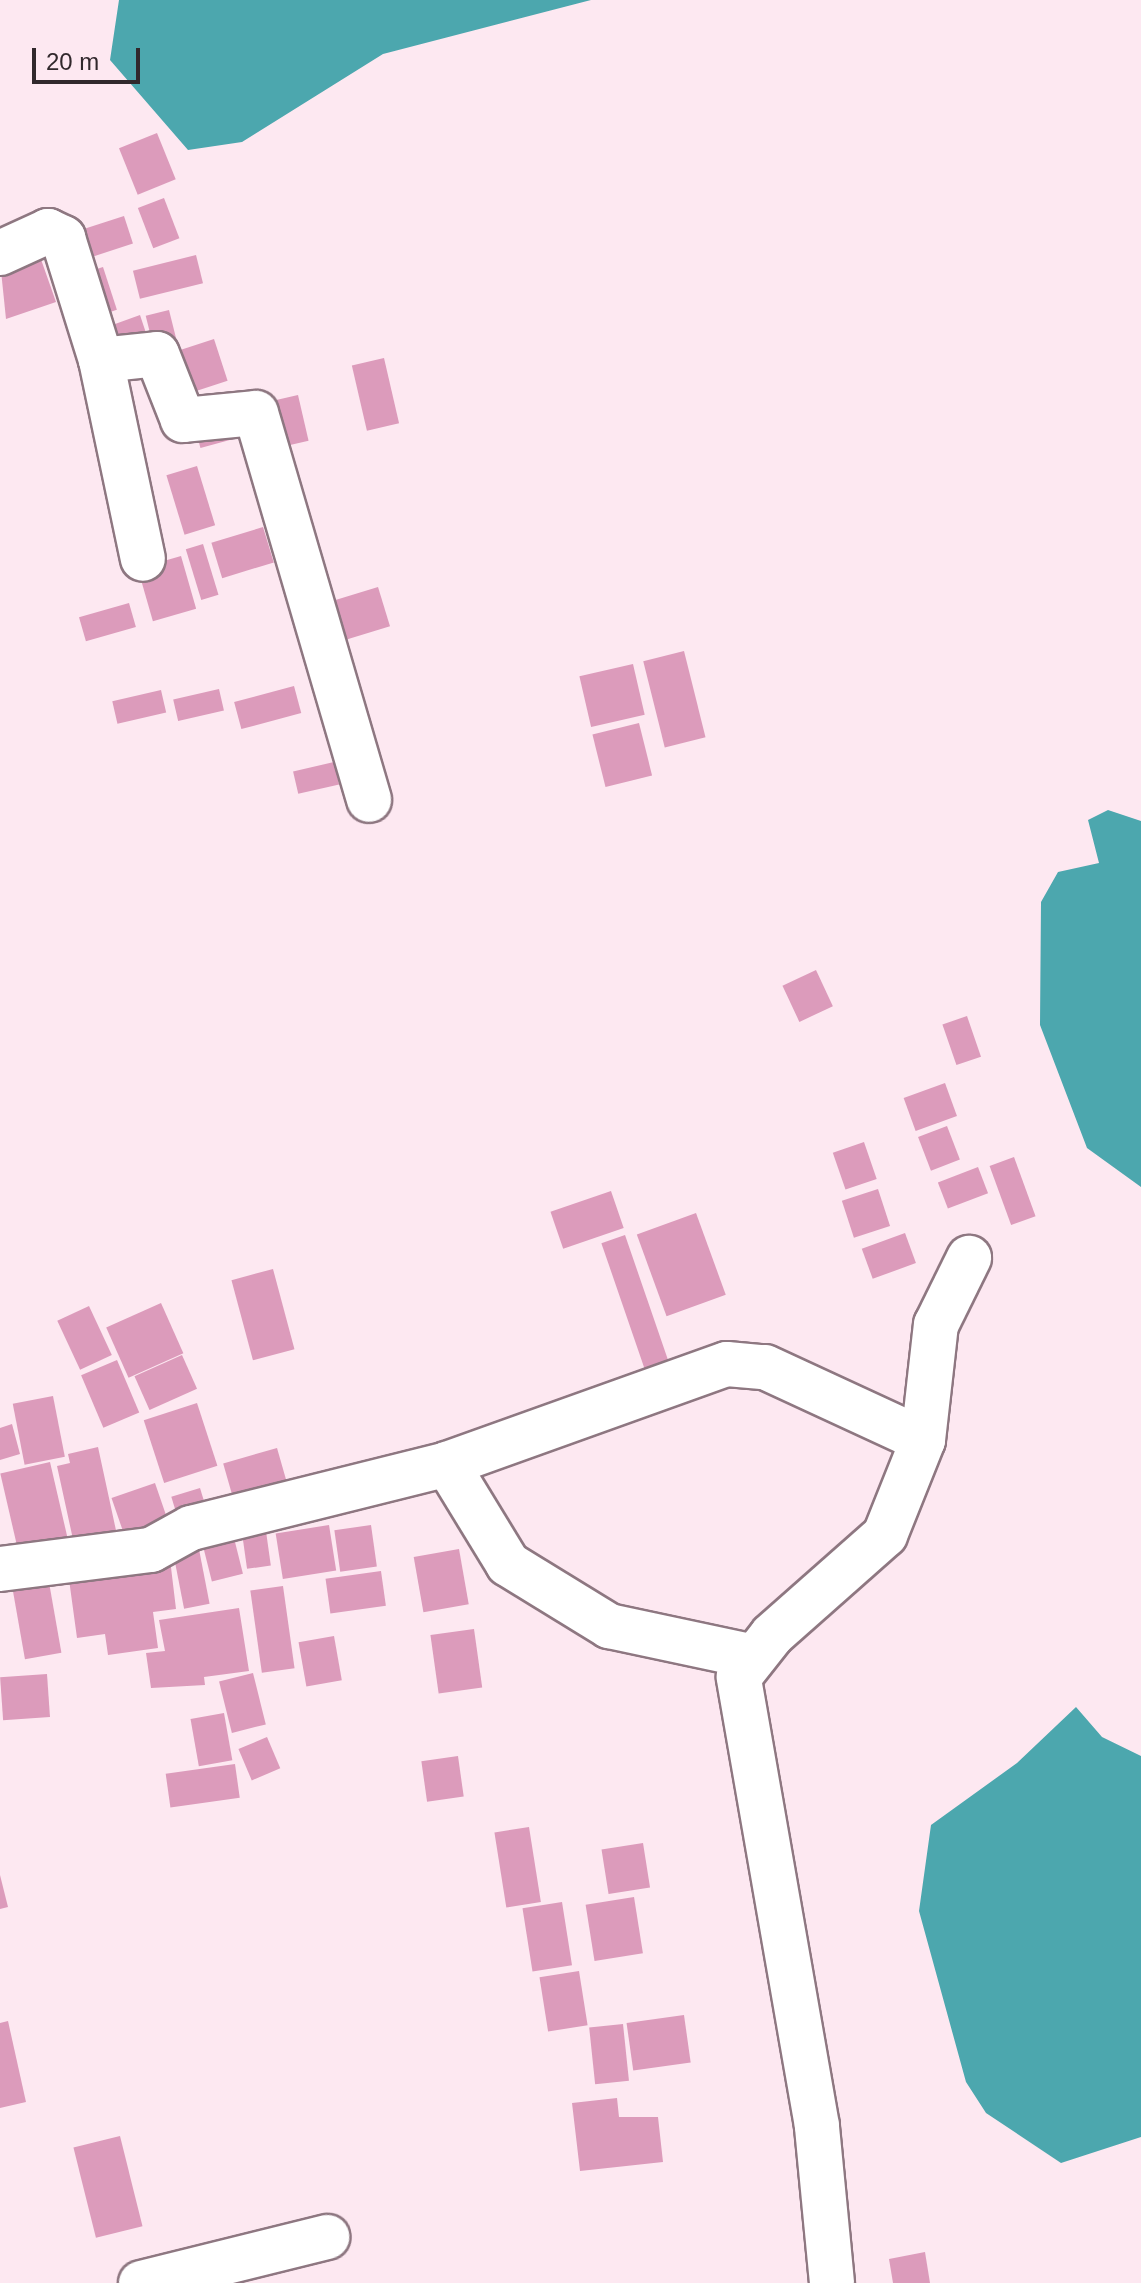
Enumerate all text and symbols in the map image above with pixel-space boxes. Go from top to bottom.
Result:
scale bar [36,32,144,82]
text: 20 m [46,48,99,75]

